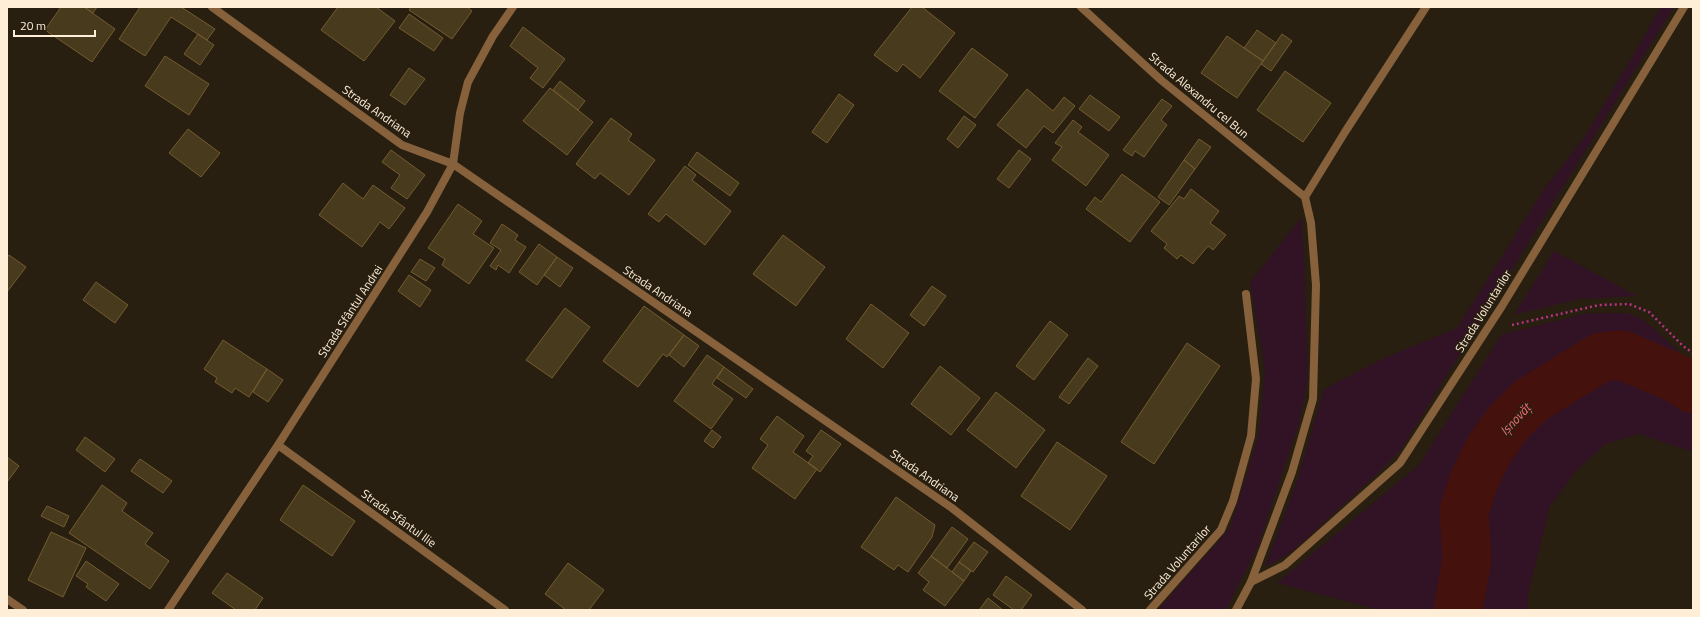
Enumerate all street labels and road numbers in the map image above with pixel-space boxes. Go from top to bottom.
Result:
street label: Strada Alexandru cel Bun [1145,47,1253,143]
street label: Strada Andriana [338,80,416,142]
street label: Strada Andriana [619,260,697,322]
street label: Strada Sfântul Andrei [313,261,387,361]
street label: Strada Voluntarilor [1450,266,1516,356]
street label: Strada Andriana [886,444,964,506]
street label: Strada Sfântul Ilie [357,484,441,552]
street label: Strada Voluntarilor [1139,520,1215,604]

